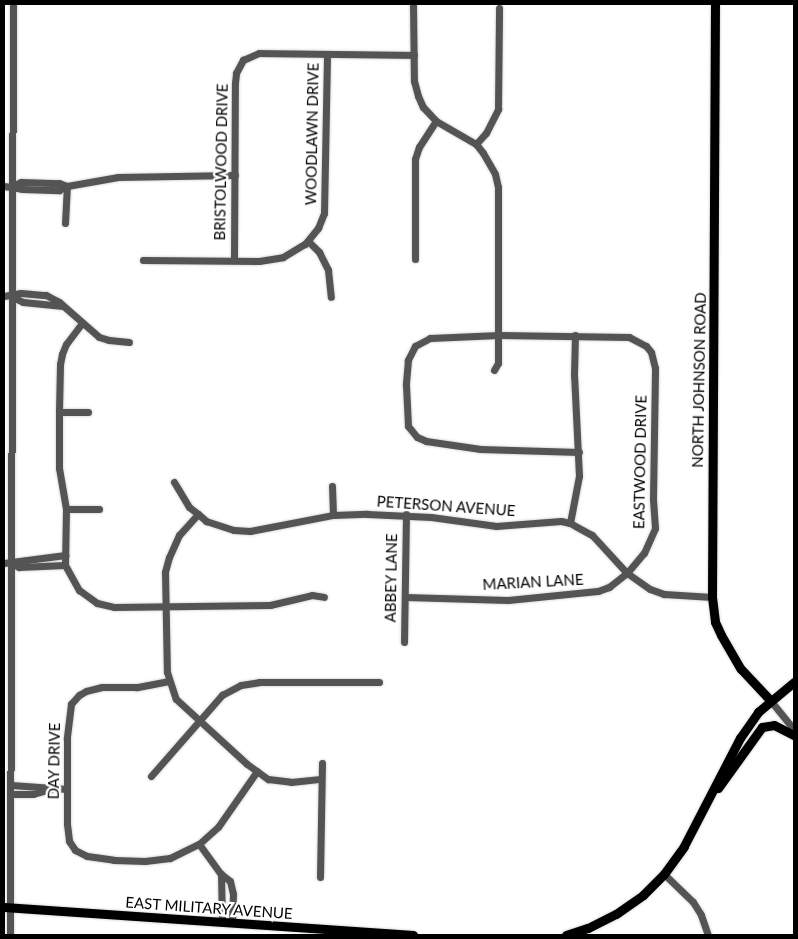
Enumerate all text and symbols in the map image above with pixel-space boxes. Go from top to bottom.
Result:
street label: WOODLAWN DRIVE [302,63,322,205]
street label: BRISTOLWOOD DRIVE [211,83,231,241]
street label: NORTH JOHNSON ROAD [688,292,710,468]
street label: EASTWOOD DRIVE [630,395,650,529]
street label: PETERSON AVENUE [376,492,516,520]
street label: ABBEY LANE [381,533,401,623]
street label: MARIAN LANE [482,570,584,594]
street label: DAY DRIVE [44,722,64,800]
street label: EAST MILITARY AVENUE [124,893,294,923]

